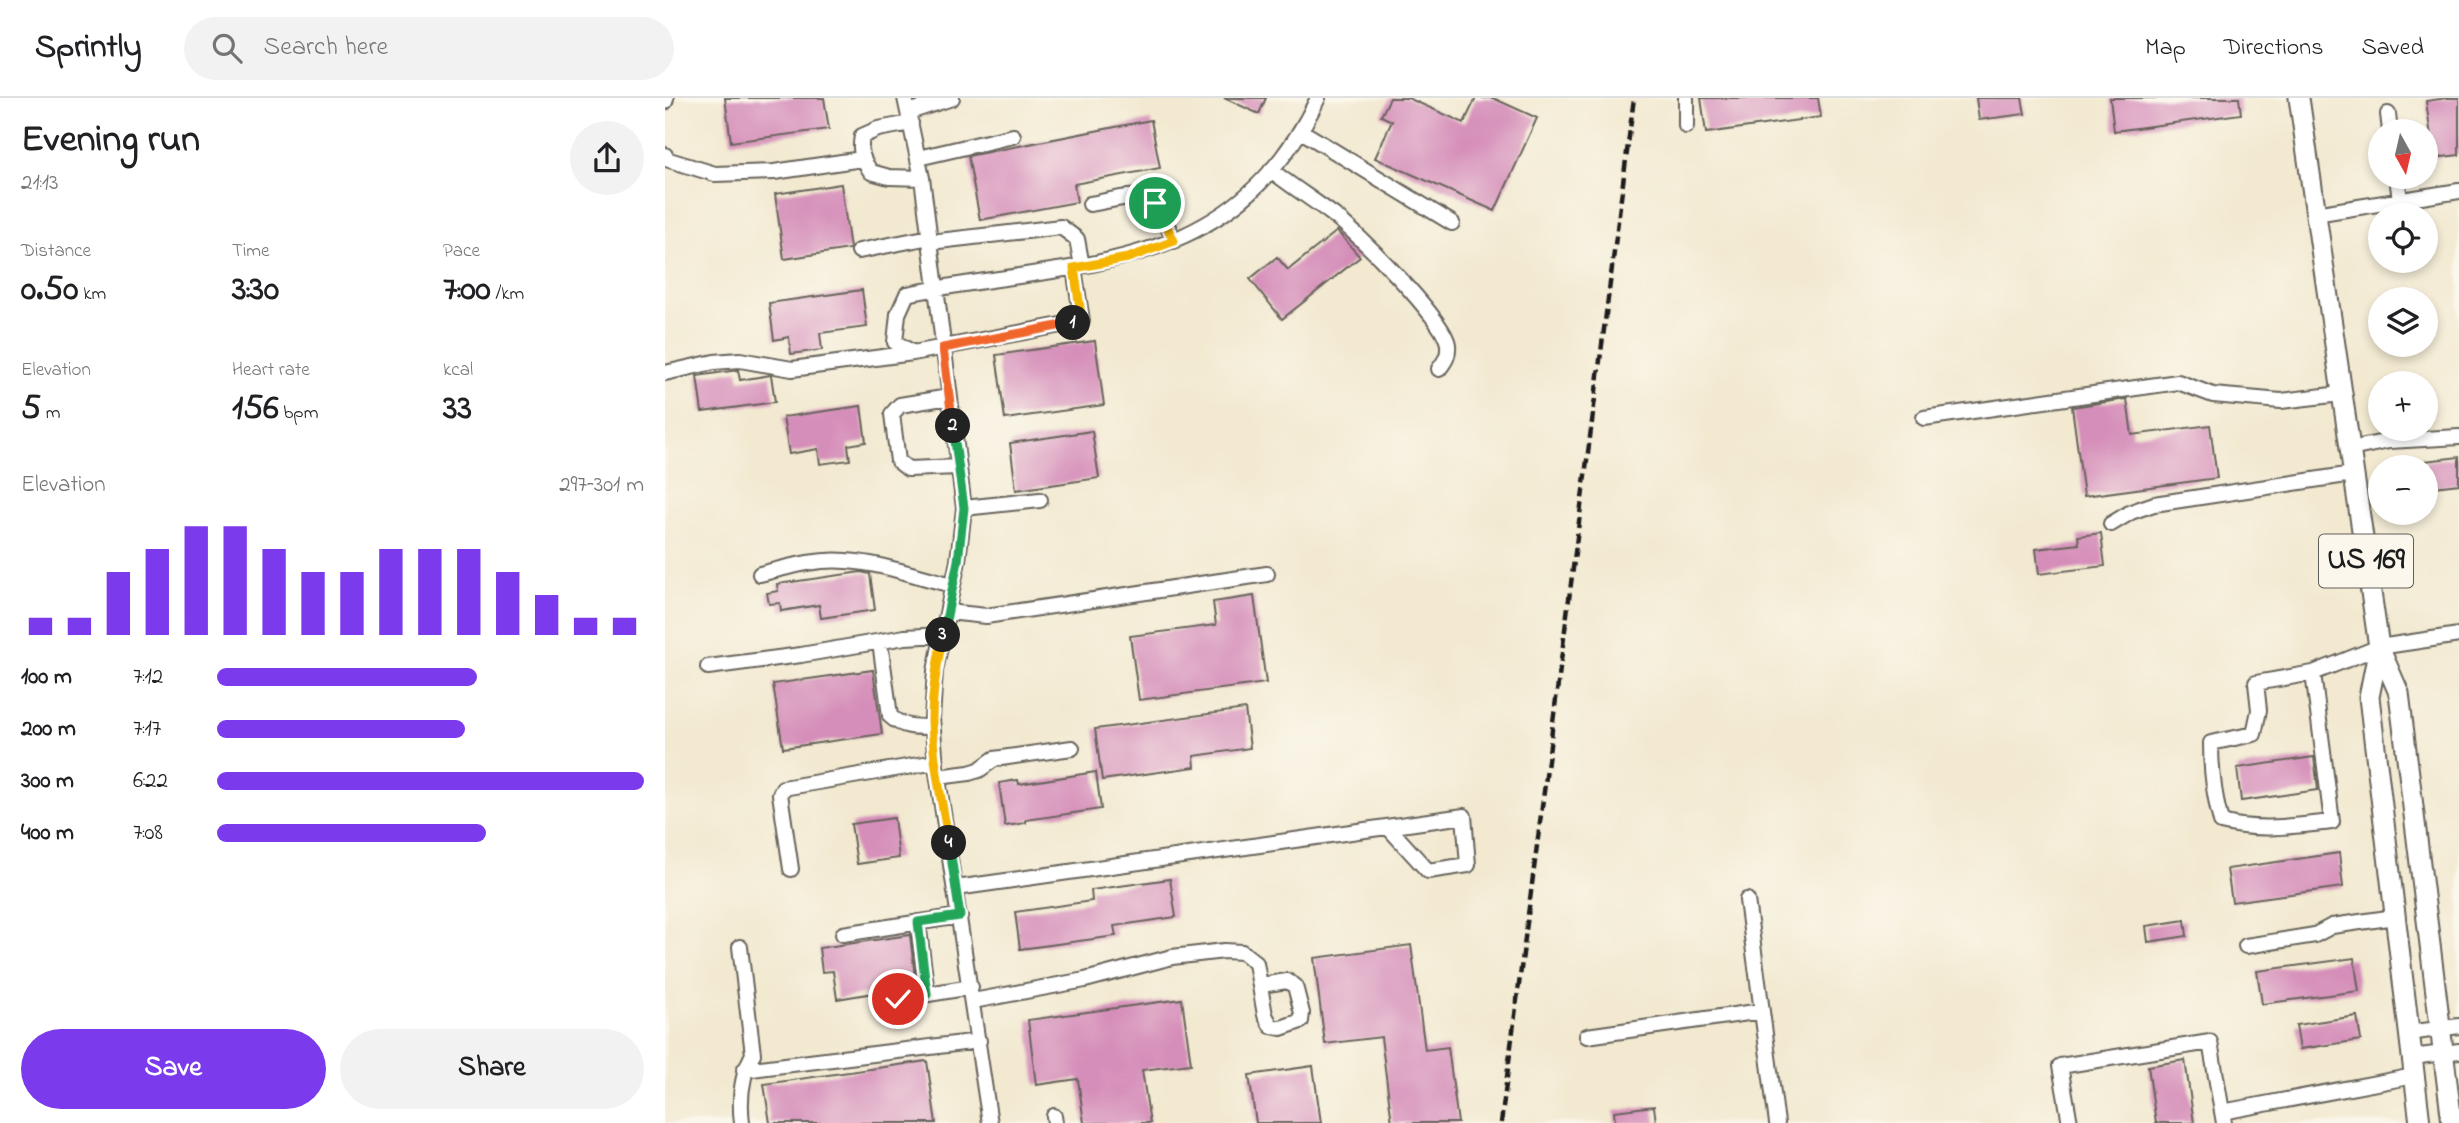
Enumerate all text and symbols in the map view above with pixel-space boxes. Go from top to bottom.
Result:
search box [184,17,674,80]
text: Sprintly [35,24,142,72]
icon: search [208,29,246,67]
text: Search here [264,29,388,67]
text: Map [2145,31,2186,66]
text: Directions [2224,31,2323,66]
text: Saved [2361,31,2424,66]
text: Evening run [21,113,200,169]
north arrow [2368,119,2438,189]
map controls [2368,119,2438,525]
button: share [570,121,644,195]
text: 21:13 [21,167,59,200]
pin [1125,173,1185,233]
icon: arrive [1136,184,1174,222]
button: locate [2368,203,2438,273]
text: Distance [21,238,91,265]
text: Time [232,238,270,265]
text: Pace [443,238,480,265]
text: 0.50 [21,265,78,316]
text: 3:30 [232,265,279,316]
text: 7:00 [443,265,491,316]
text: km [78,281,106,308]
text: /km [491,281,524,308]
button: layers [2368,287,2438,357]
pin: 1 [1055,306,1091,341]
text: 1 [1069,309,1076,336]
text: Elevation [21,357,91,384]
text: Heart rate [232,357,310,384]
text: kcal [443,357,473,384]
button: + [2368,371,2438,441]
text: 5 [21,384,41,435]
text: 156 [232,384,279,435]
text: 33 [443,384,472,435]
text: m [41,400,61,427]
text: bpm [279,400,318,427]
pin: 2 [935,408,971,444]
text: 2 [948,412,957,439]
button: − [2368,455,2438,525]
text: Elevation [21,469,106,502]
text: 297–301 m [559,469,644,502]
road number: US 169 [2319,534,2413,588]
pin: 3 [925,618,961,652]
text: 3 [939,621,946,648]
text: 100 m [21,661,72,694]
text: 7:12 [133,661,163,694]
text: 200 m [21,713,76,746]
text: 7:17 [133,713,161,746]
text: 300 m [21,765,74,798]
text: 6:22 [133,765,168,798]
text: 400 m [21,817,74,850]
text: 7:08 [133,817,163,850]
pin: 4 [931,826,967,860]
text: 4 [945,829,952,856]
pin [868,969,928,1029]
icon: check [879,980,917,1018]
button: Save [21,1029,326,1109]
button: Share [340,1029,644,1109]

